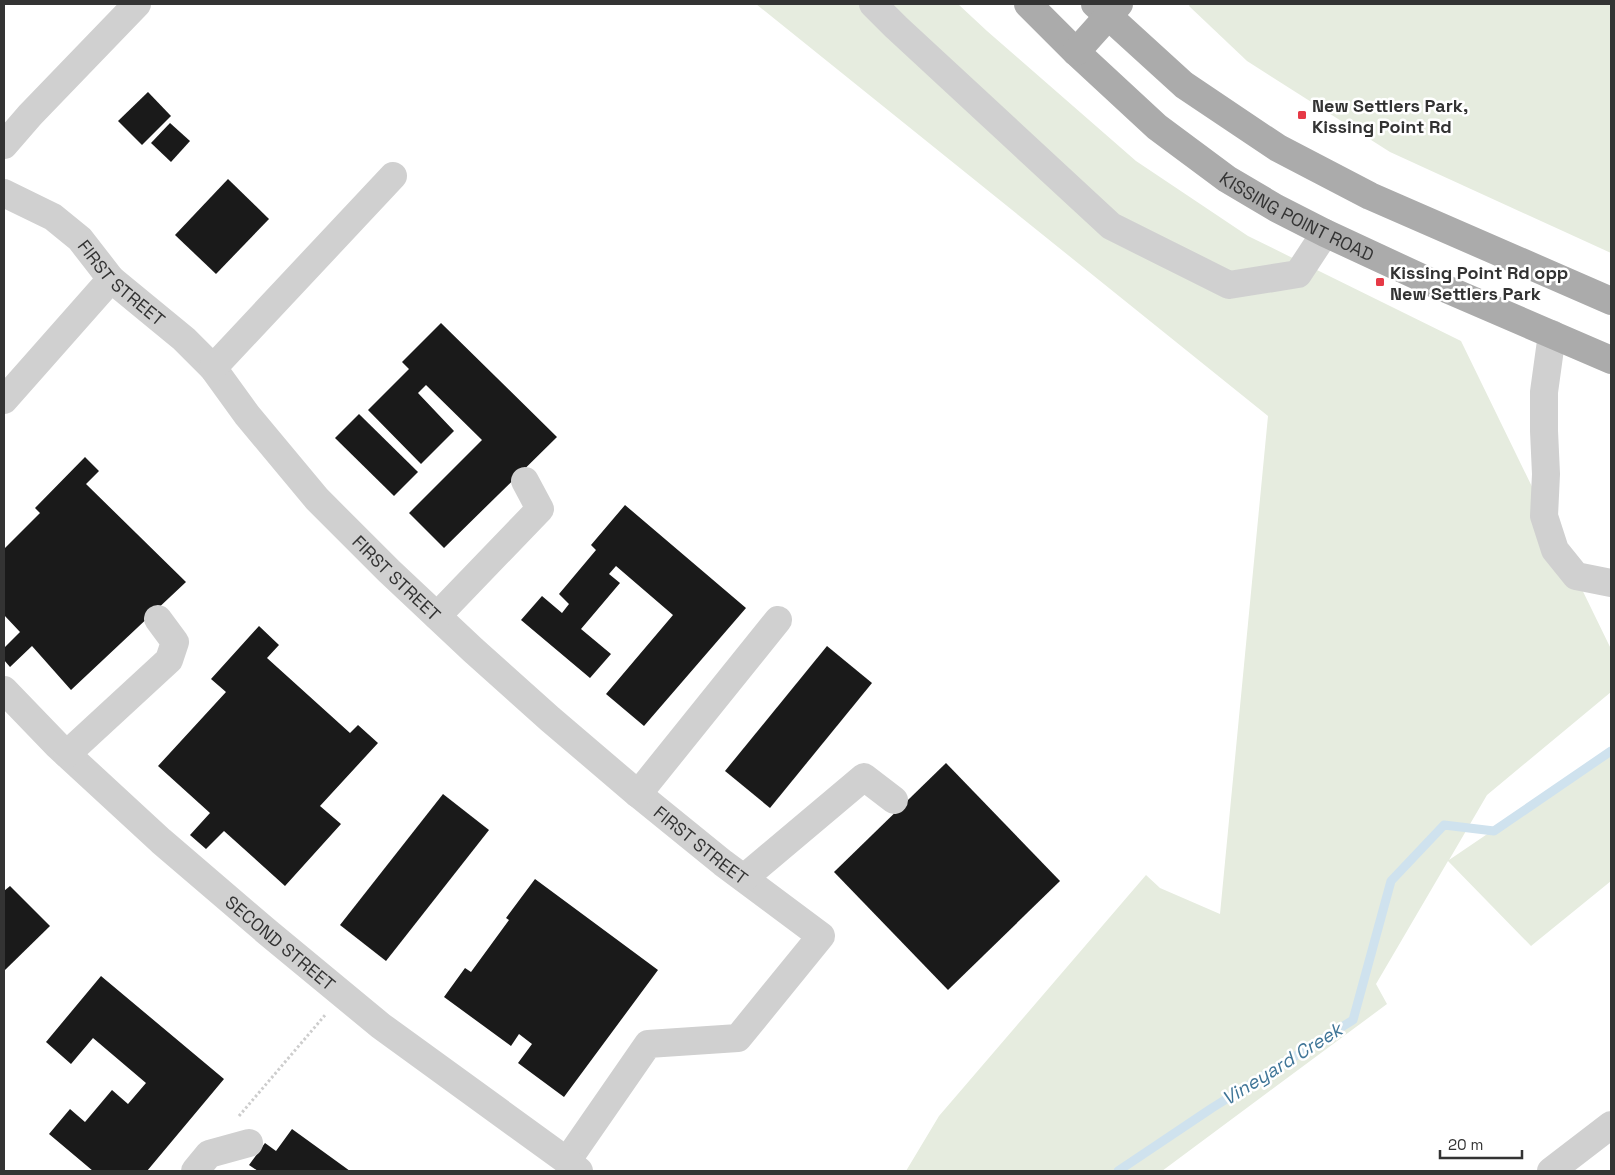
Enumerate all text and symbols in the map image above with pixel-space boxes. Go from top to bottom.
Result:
place label: New Settlers Park, Kissing Point Rd [1312,94,1468,138]
marker: New Settlers Park, Kissing Point Rd [1296,109,1308,121]
street label: KISSING POINT ROAD [1215,166,1378,266]
street label: FIRST STREET [73,235,170,331]
place label: Kissing Point Rd opp New Settlers Park [1390,261,1568,305]
marker: Kissing Point Rd opp New Settlers Park [1374,276,1386,288]
street label: FIRST STREET [348,530,446,626]
street label: FIRST STREET [649,800,753,890]
street label: SECOND STREET [221,890,341,996]
water label: Vineyard Creek [1217,1015,1349,1111]
scale bar [1440,1128,1522,1160]
text: 20 m [1448,1135,1483,1154]

